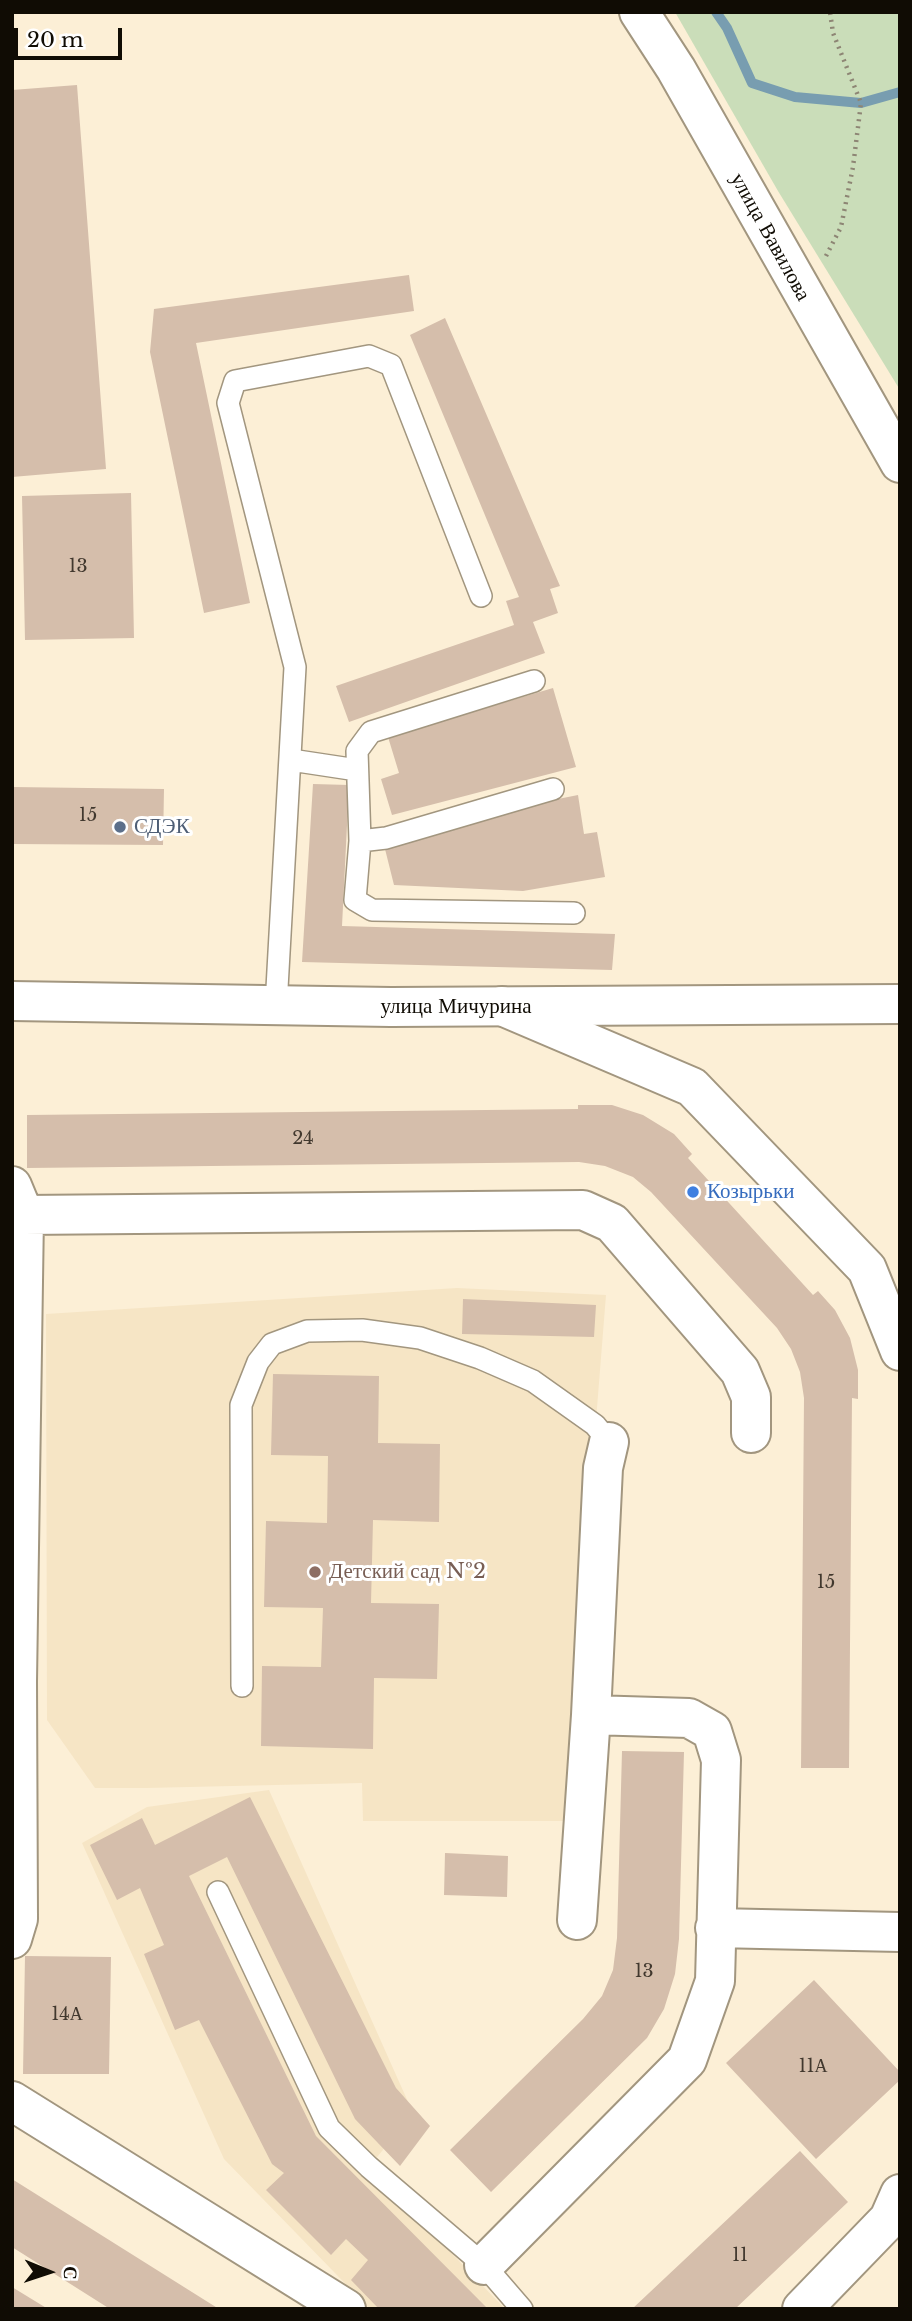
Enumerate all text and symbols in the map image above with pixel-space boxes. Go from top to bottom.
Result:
scale bar [18,14,126,58]
text: 20 m [27,27,84,53]
street label: улица Вавилова [724,169,816,305]
house number: 13 [68,556,88,578]
house number: 15 [79,805,97,827]
place label: СДЭК [134,814,190,840]
marker: СДЭК [112,819,128,835]
street label: улица Мичурина [380,994,532,1020]
house number: 24 [292,1128,314,1150]
place label: Козырьки [707,1179,794,1205]
marker: Козырьки [685,1184,701,1200]
place label: Детский сад №2 [329,1559,486,1585]
marker: Детский сад №2 [307,1564,323,1580]
house number: 15 [817,1572,835,1594]
house number: 13 [634,1961,654,1983]
house number: 14А [51,2004,83,2026]
house number: 11А [798,2056,828,2078]
north arrow [14,2237,84,2307]
house number: 11 [732,2245,748,2267]
text: С [59,2265,82,2280]

